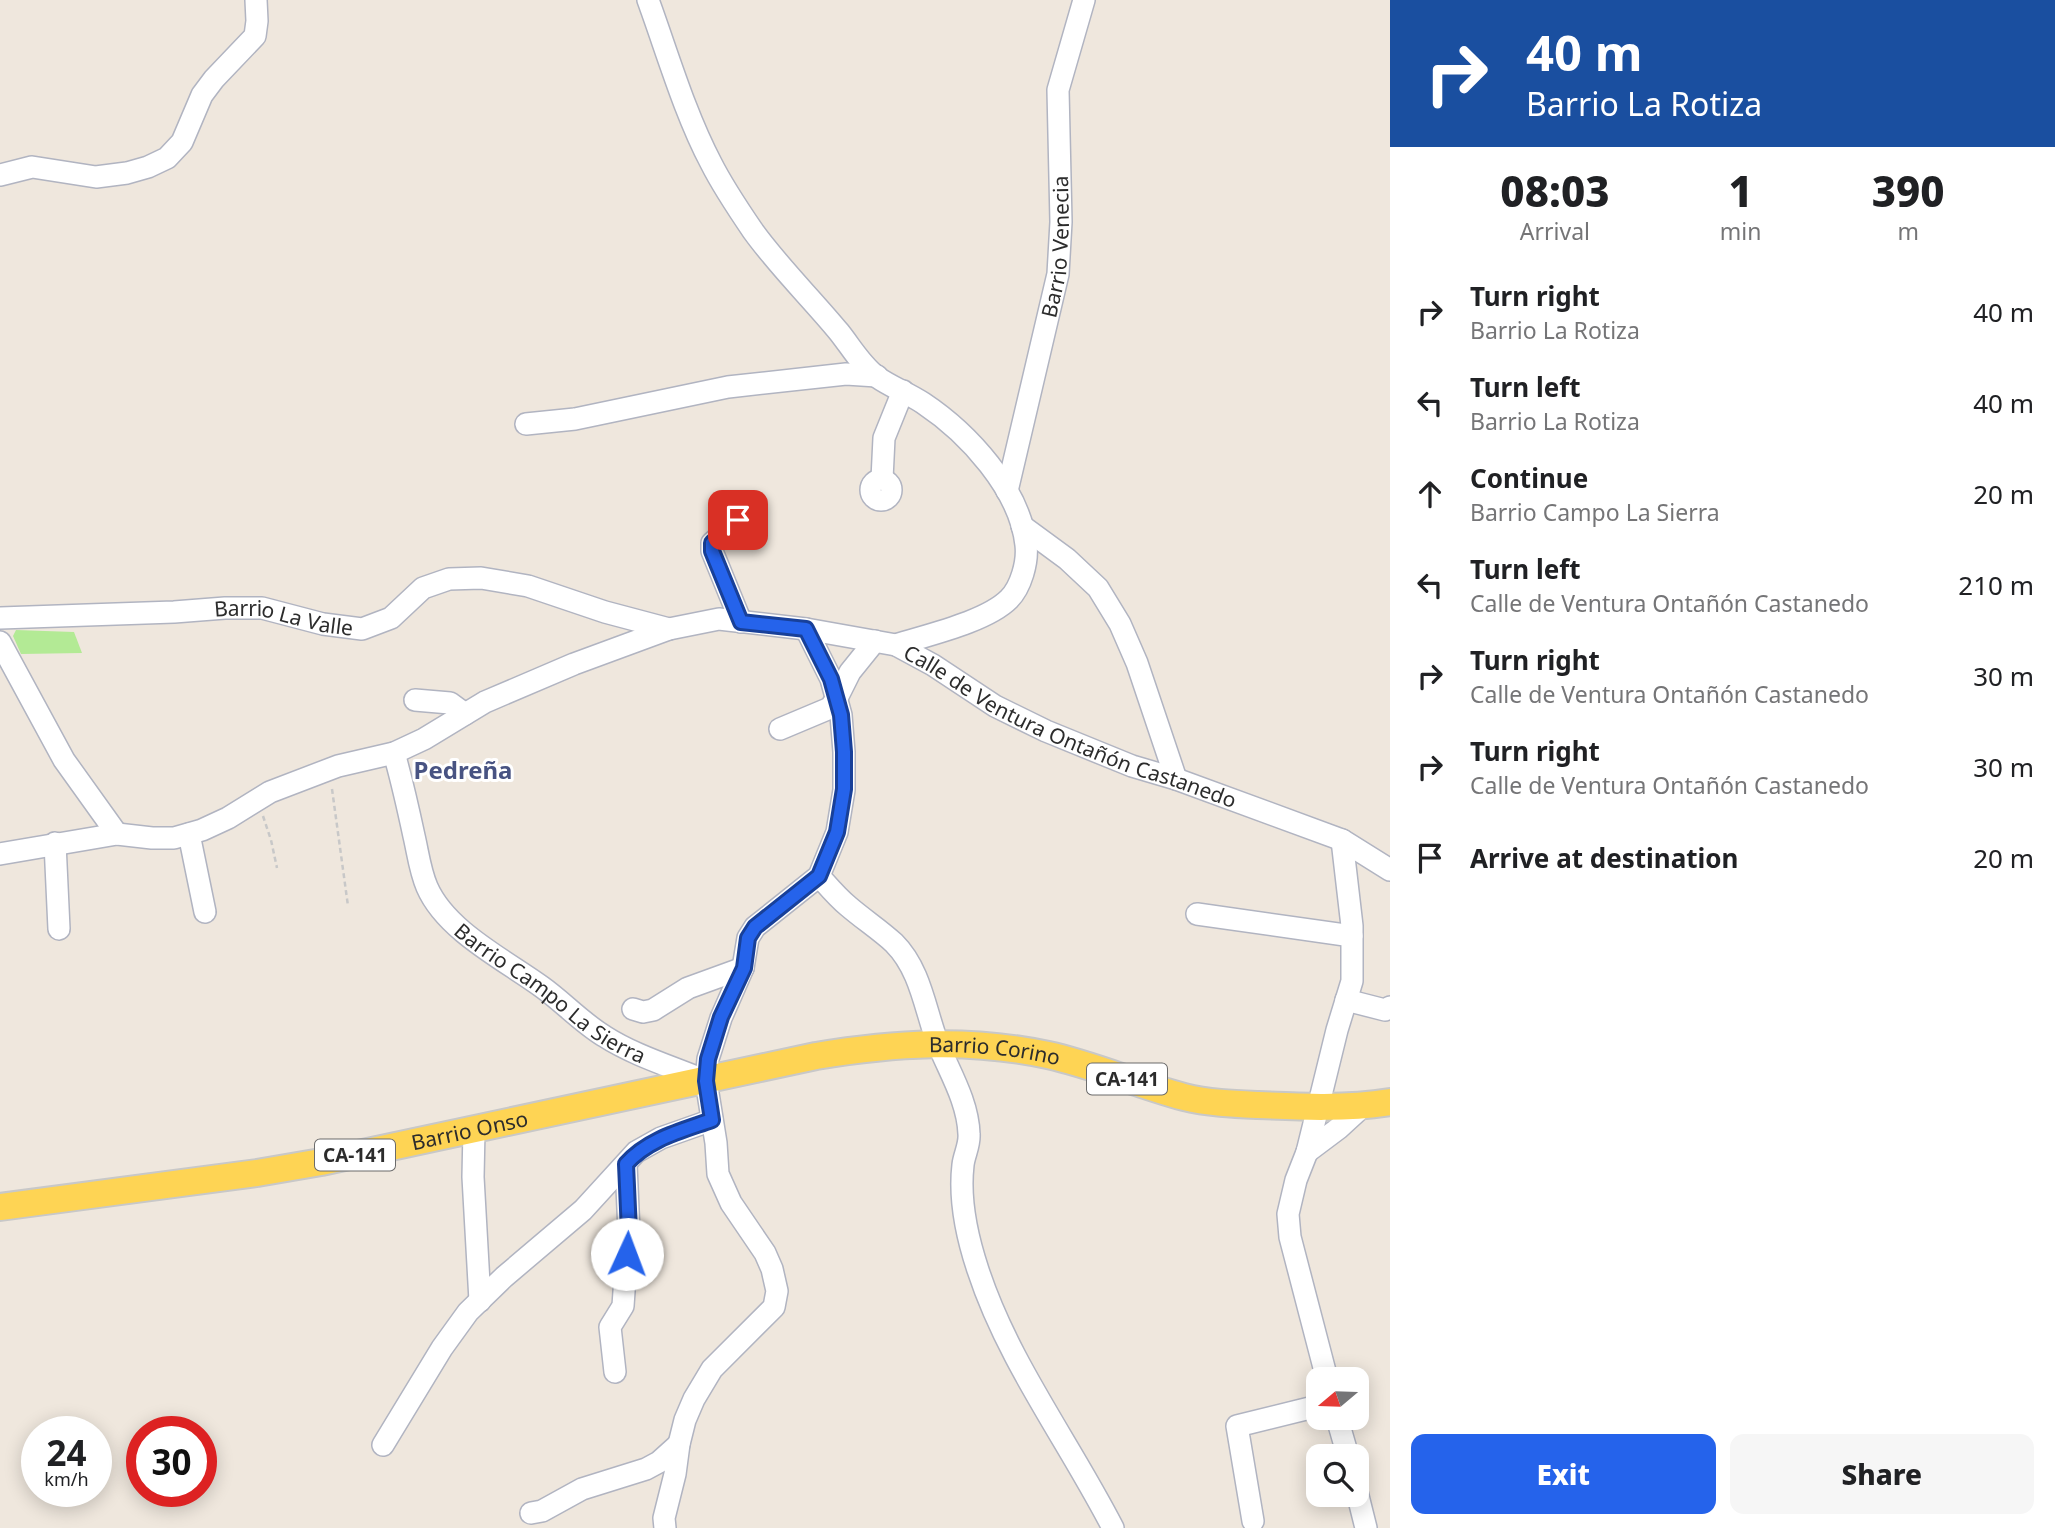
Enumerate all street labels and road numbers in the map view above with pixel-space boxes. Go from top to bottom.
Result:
street label: Barrio Venecia [1034,175,1075,320]
street label: Barrio La Valle [213,594,355,642]
street label: Calle de Ventura Ontañón Castanedo [899,638,1240,814]
street label: Barrio Campo La Sierra [449,917,650,1070]
street label: Barrio Corino [929,1030,1063,1071]
road number: CA-141 [1087,1064,1167,1094]
street label: Barrio Onso [409,1104,530,1156]
road number: CA-141 [315,1140,395,1170]

